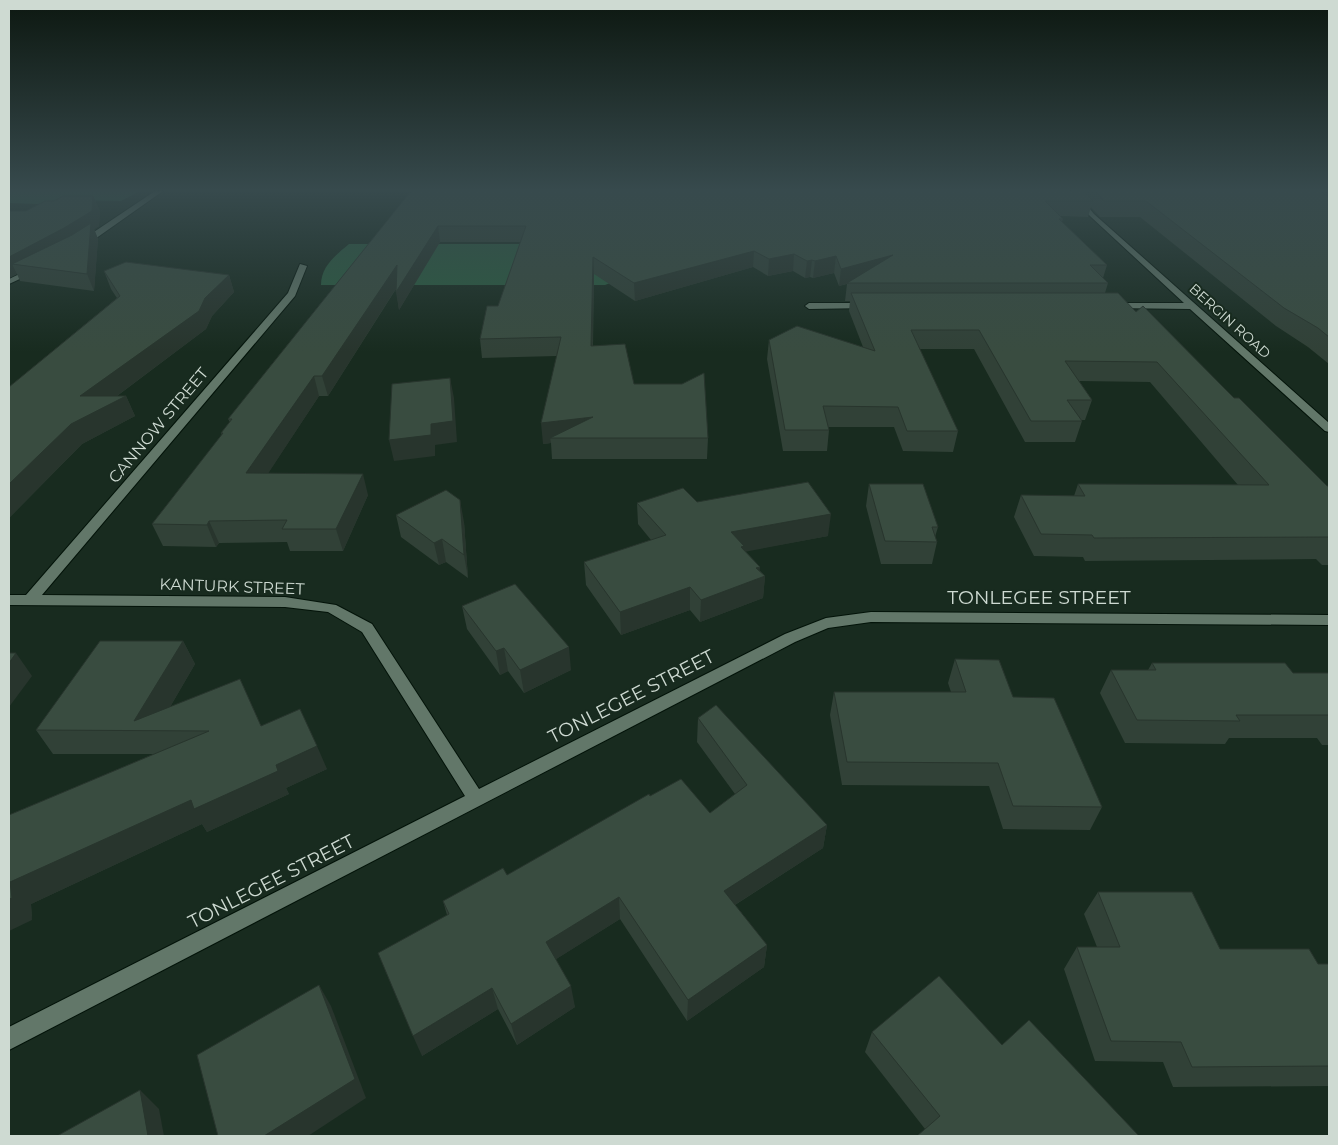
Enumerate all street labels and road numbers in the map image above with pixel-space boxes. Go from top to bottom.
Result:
street label: BERGIN ROAD [1186,280,1274,362]
street label: CANNOW STREET [105,363,213,487]
street label: KANTURK STREET [159,574,306,599]
street label: TONLEGEE STREET [947,586,1131,609]
street label: TONLEGEE STREET [544,645,718,748]
street label: TONLEGEE STREET [184,830,358,933]

